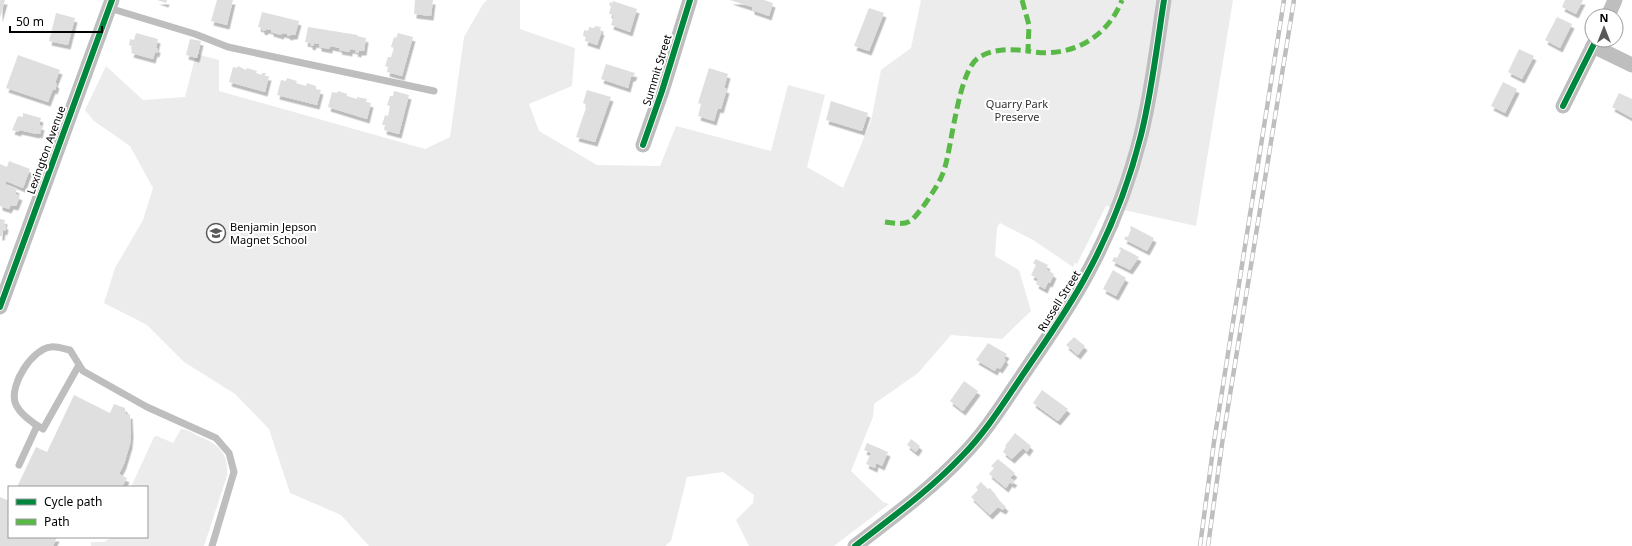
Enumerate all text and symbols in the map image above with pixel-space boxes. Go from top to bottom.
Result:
scale bar [10,8,102,34]
north arrow [1584,8,1624,48]
text: N [1600,10,1608,25]
text: 50 m [16,13,44,30]
street label: Summit Street [639,32,674,107]
park label: Quarry Park Preserve [986,96,1048,124]
street label: Lexington Avenue [23,104,68,196]
place label: Benjamin Jepson Magnet School [230,219,317,247]
school or university icon: Benjamin Jepson Magnet School [205,222,227,244]
street label: Russell Street [1034,267,1083,334]
legend [8,486,148,538]
text: Cycle path [44,493,102,510]
text: Path [44,513,70,530]

